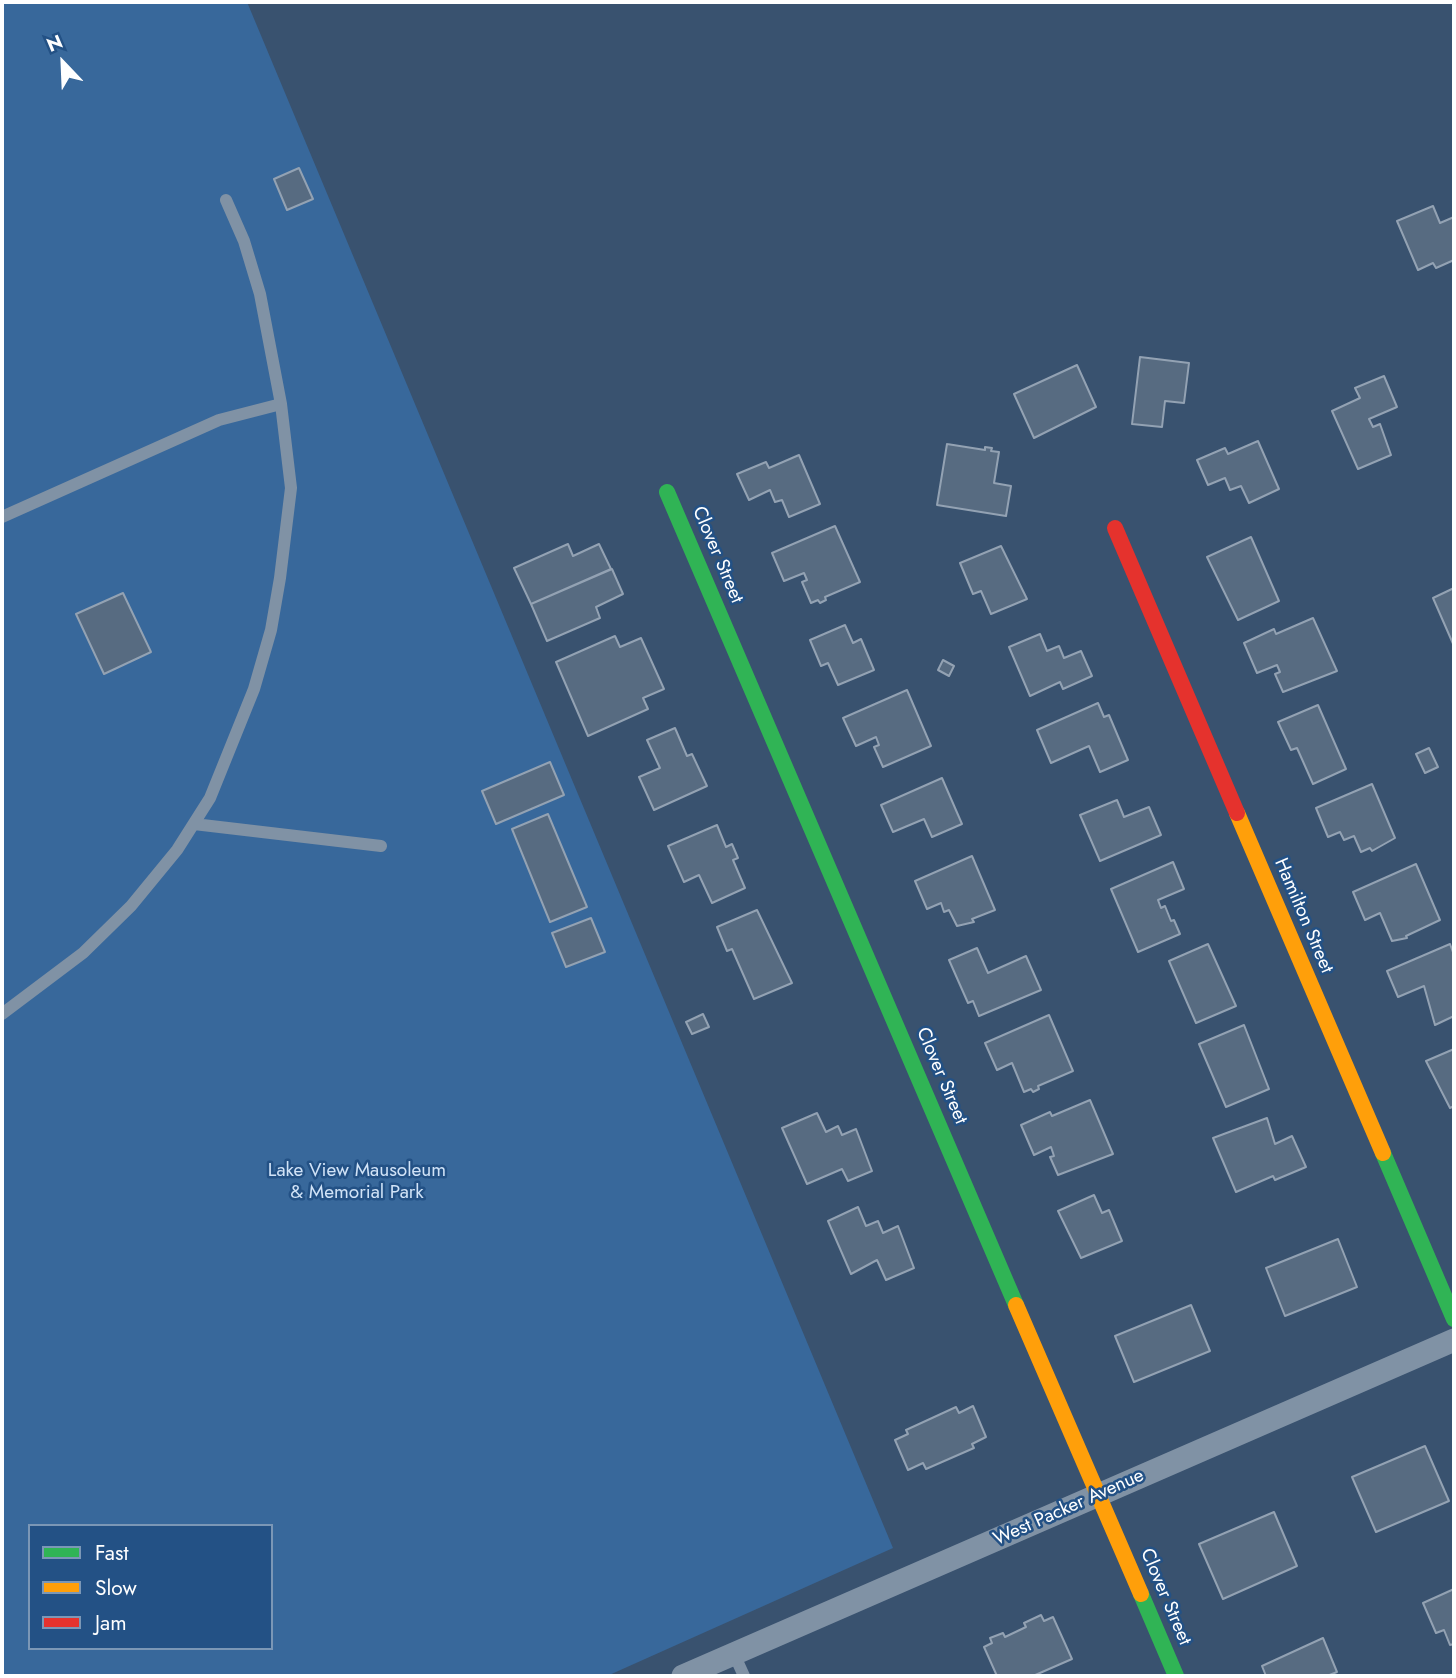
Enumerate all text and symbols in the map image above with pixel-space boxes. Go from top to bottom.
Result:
north arrow [28,28,98,98]
text: N [42,28,67,59]
street label: Clover Street [686,503,748,607]
street label: Hamilton Street [1269,855,1337,977]
street label: Clover Street [910,1024,972,1128]
park label: Lake View Mausoleum & Memorial Park [268,1160,446,1204]
street label: West Packer Avenue [990,1465,1148,1551]
legend [28,1524,273,1650]
text: Fast [95,1538,128,1568]
street label: Clover Street [1134,1545,1196,1649]
text: Slow [95,1573,137,1603]
text: Jam [95,1608,127,1638]

